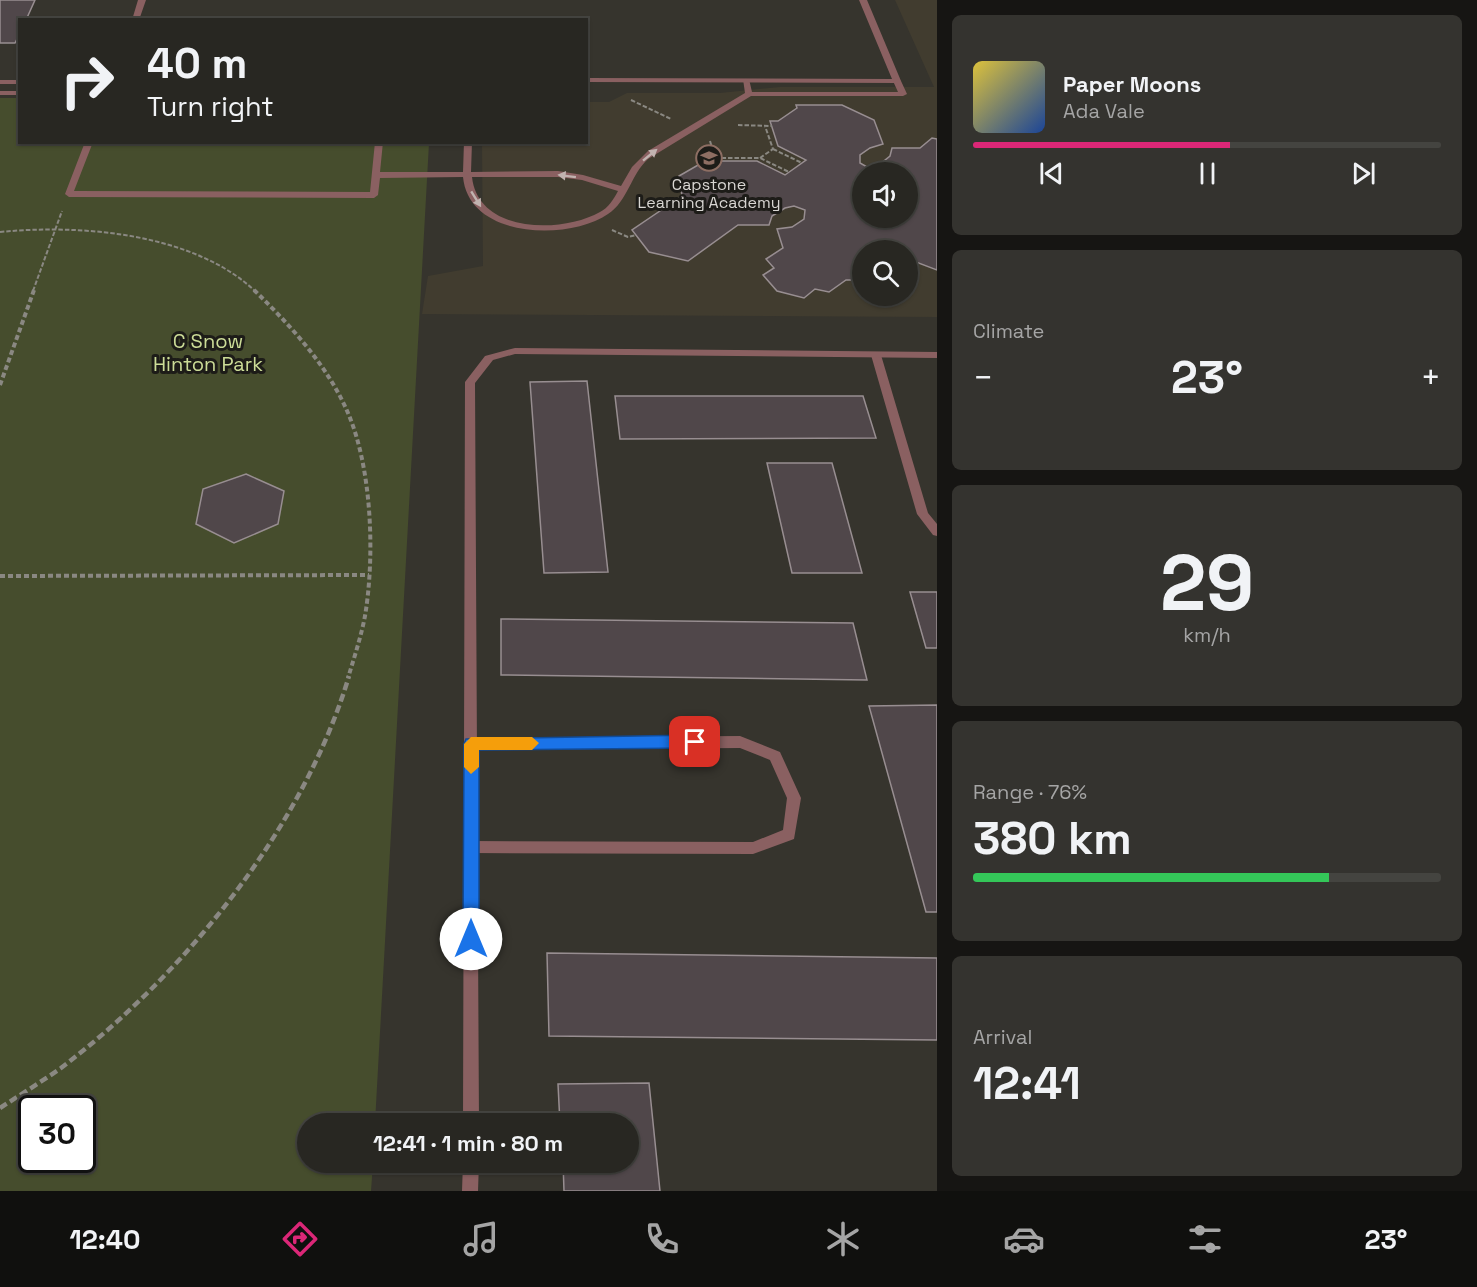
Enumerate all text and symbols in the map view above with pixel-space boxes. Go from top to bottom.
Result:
text: 40 m [147,37,247,90]
icon: right [48,42,126,120]
text: Paper Moons [1063,70,1201,98]
text: Turn right [147,89,274,124]
text: Ada Vale [1063,98,1145,124]
school or university icon: Capstone Learning Academy [694,143,724,173]
one-way arrow [642,149,657,161]
icon: previous [1035,157,1068,190]
icon: pause [1191,157,1224,190]
icon: next [1347,157,1380,190]
map controls [852,162,918,306]
button: sound [852,162,918,228]
one-way arrow [557,171,576,180]
place label: Capstone Learning Academy [638,174,780,213]
one-way arrow [470,190,481,207]
button: search [852,240,918,306]
text: Climate [973,318,1044,344]
park label: C Snow Hinton Park [153,328,263,377]
text: 23° [1171,349,1243,406]
text: − [973,357,993,399]
text: + [1421,357,1441,399]
text: 29 [1160,533,1254,633]
text: km/h [1183,622,1231,648]
pin [669,716,720,767]
icon: arrive [678,725,711,758]
text: Range · 76% [973,779,1087,805]
text: 380 km [973,810,1132,867]
position arrow [439,907,503,971]
text: Arrival [973,1024,1032,1050]
text: 12:41 [973,1055,1081,1112]
speed limit sign: 30 [18,1095,96,1173]
text: 12:41 · 1 min · 80 m [373,1129,563,1157]
icon: directions [279,1218,321,1260]
icon: music [460,1218,502,1260]
icon: phone [641,1218,683,1260]
icon: climate [822,1218,864,1260]
icon: car [1003,1218,1045,1260]
icon: filters [1184,1218,1226,1260]
text: 12:40 [69,1222,140,1257]
text: 23° [1364,1222,1408,1257]

